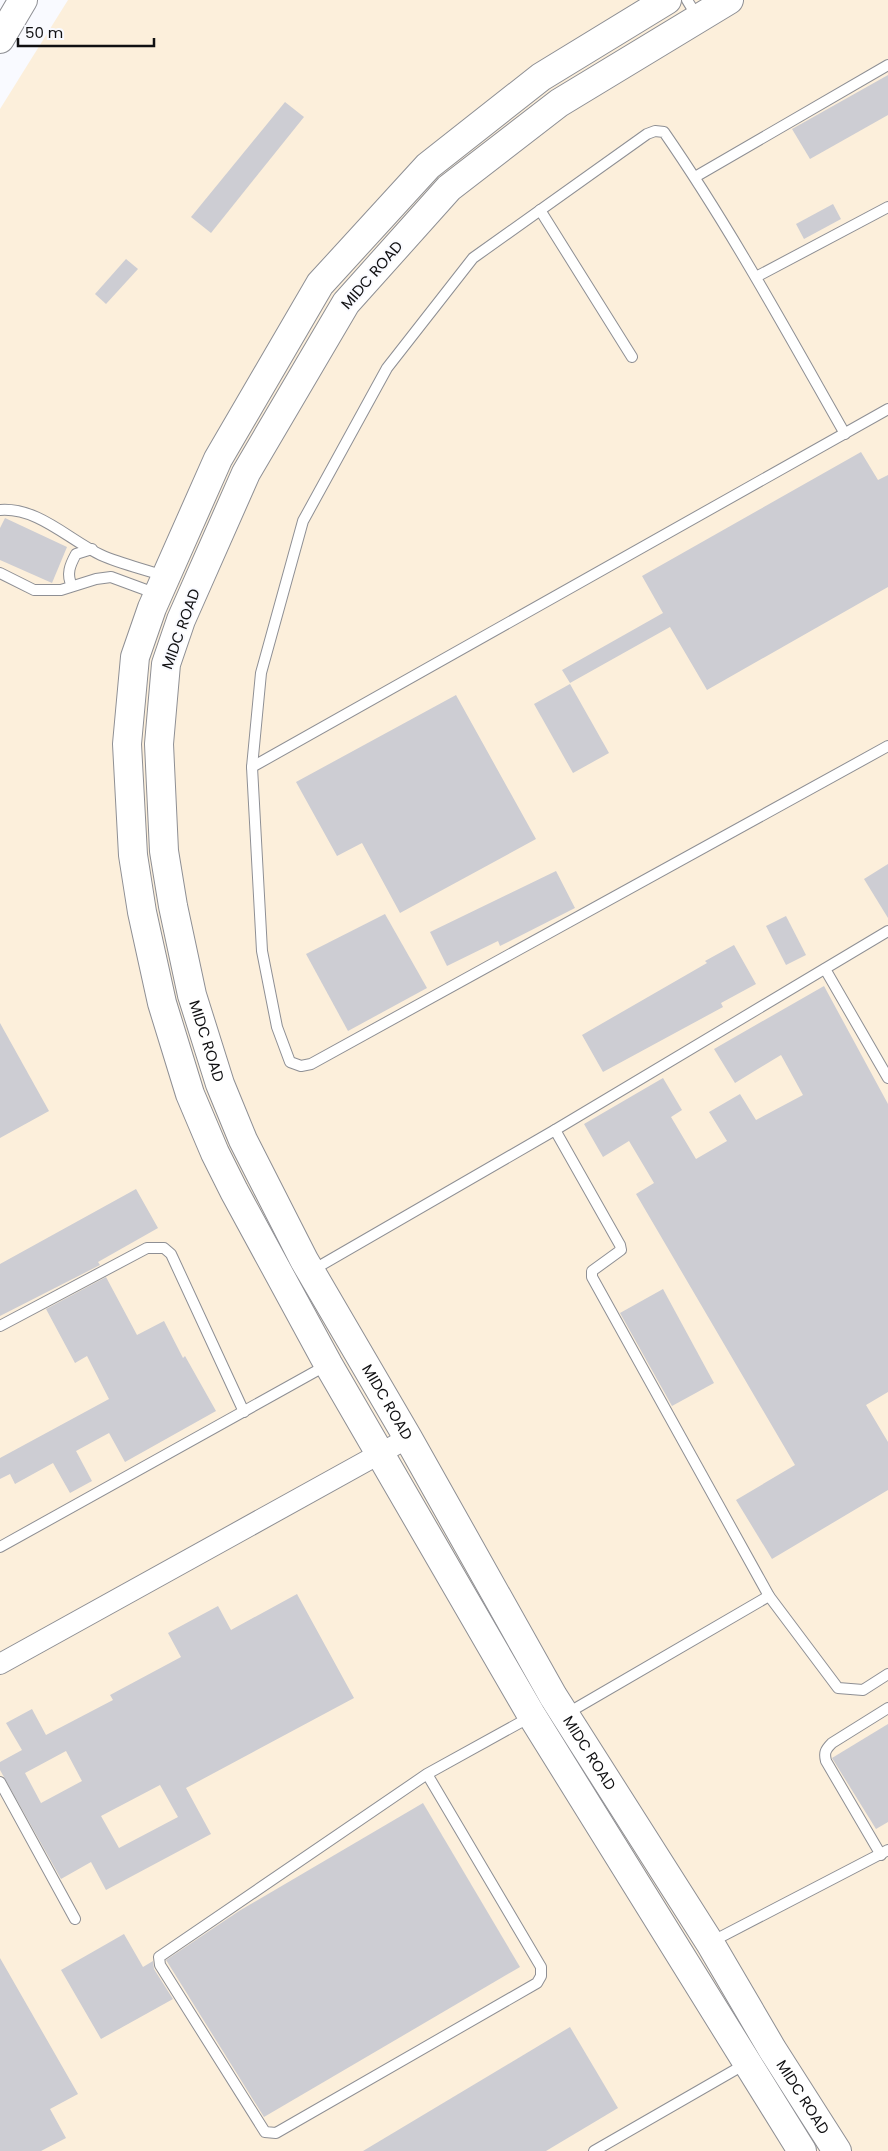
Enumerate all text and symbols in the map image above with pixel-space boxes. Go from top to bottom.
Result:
scale bar [18,15,154,47]
text: 50 m [25,22,63,43]
street label: MIDC ROAD [336,236,407,313]
street label: MIDC ROAD [156,586,205,672]
street label: MIDC ROAD [184,997,230,1084]
street label: MIDC ROAD [357,1360,418,1444]
street label: MIDC ROAD [558,1712,621,1794]
street label: MIDC ROAD [772,2056,835,2138]

